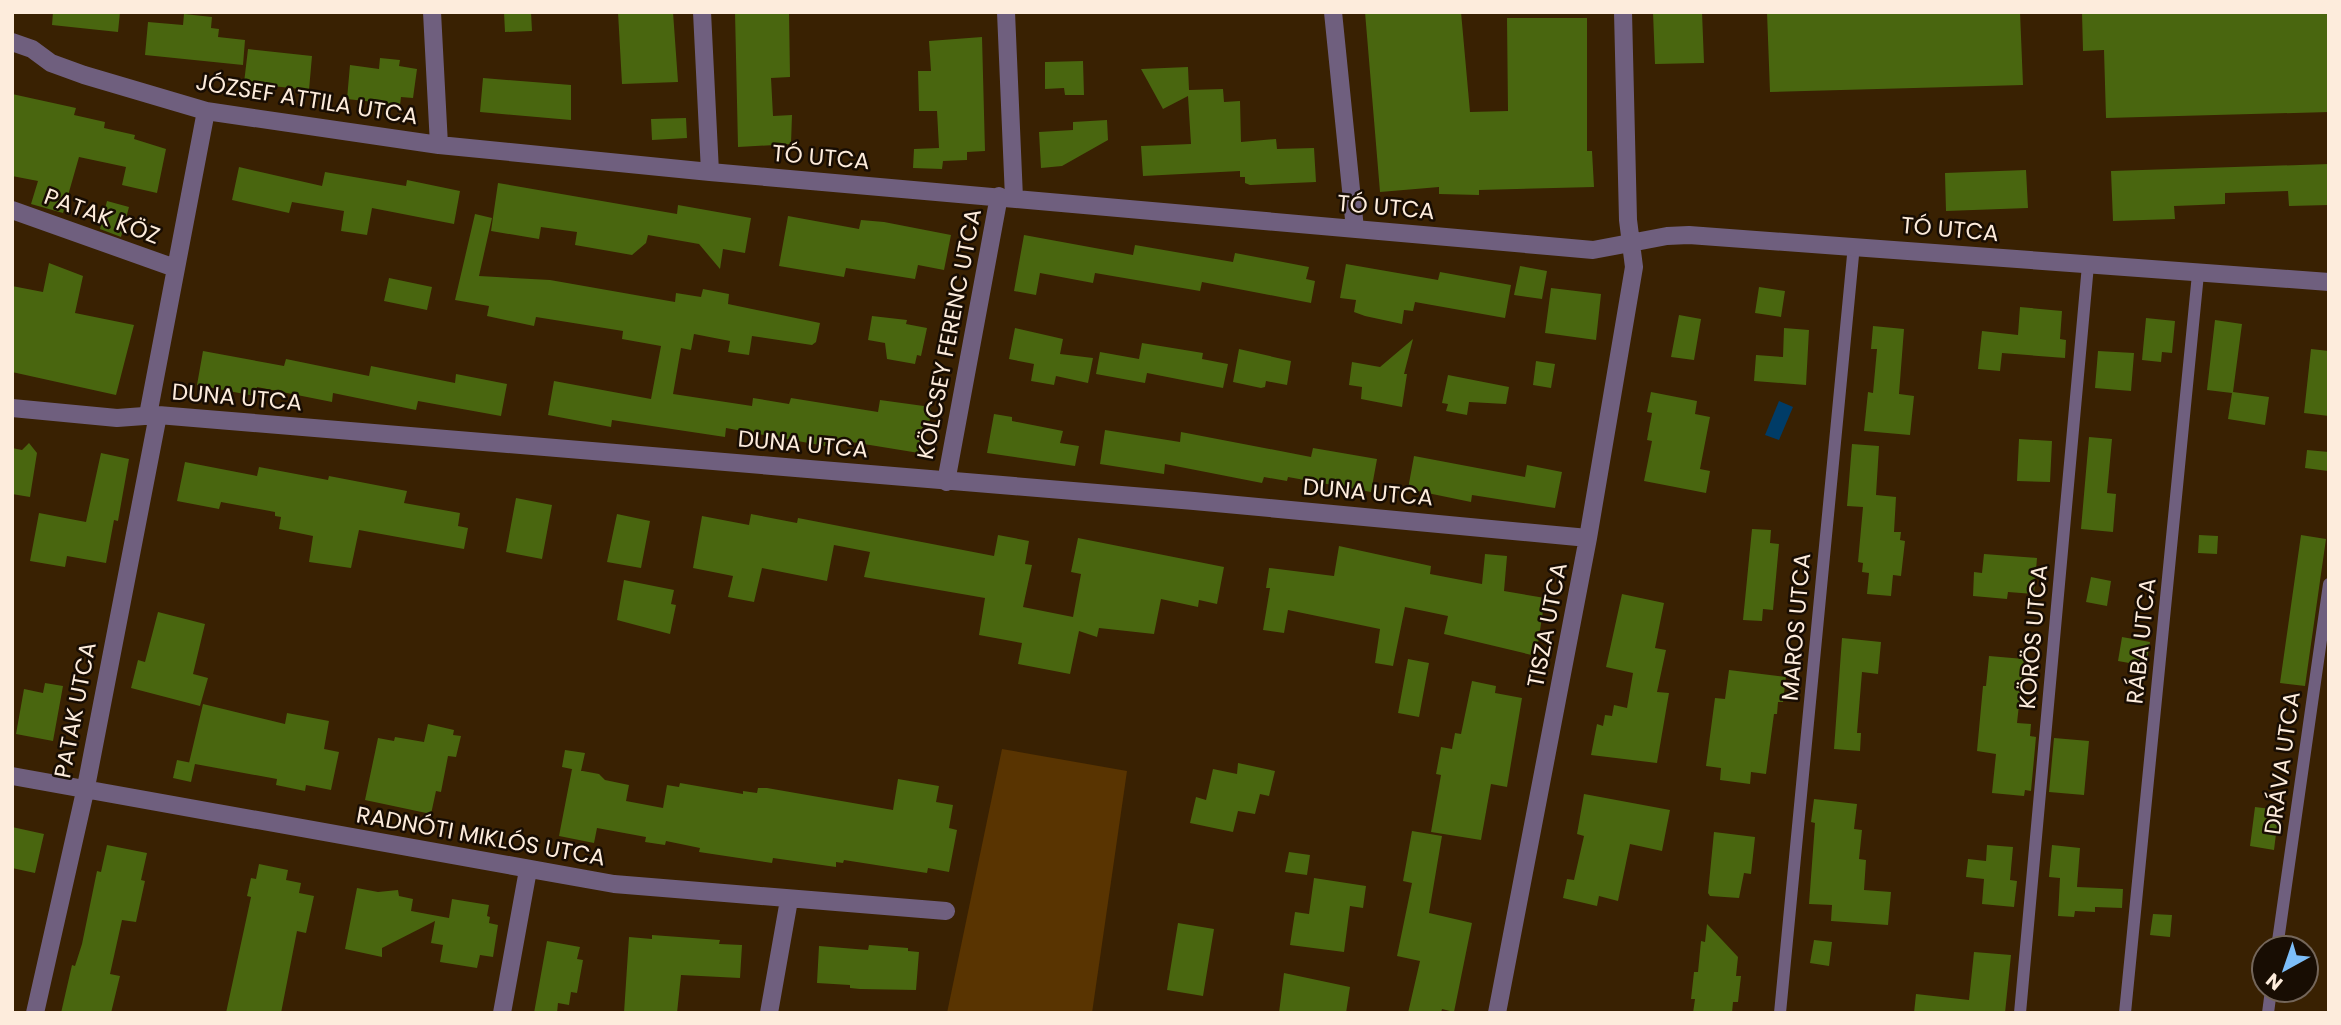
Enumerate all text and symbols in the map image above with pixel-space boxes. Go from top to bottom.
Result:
street label: JÓZSEF ATTILA UTCA [194,66,420,132]
street label: TÓ UTCA [771,137,871,177]
street label: PATAK KÖZ [40,180,164,252]
street label: TÓ UTCA [1336,187,1436,227]
street label: KÖLCSEY FERENC UTCA [909,206,989,462]
street label: TÓ UTCA [1900,209,2000,249]
street label: DUNA UTCA [170,375,304,419]
street label: DUNA UTCA [736,422,870,466]
street label: DUNA UTCA [1301,470,1435,514]
street label: MAROS UTCA [1774,552,1818,702]
street label: TISZA UTCA [1519,560,1575,690]
street label: KÖRÖS UTCA [2011,563,2055,711]
street label: RÁBA UTCA [2118,576,2164,706]
street label: PATAK UTCA [46,639,104,781]
street label: DRÁVA UTCA [2256,689,2308,837]
street label: RADNÓTI MIKLÓS UTCA [354,798,608,874]
north arrow [2250,934,2320,1004]
text: N [2260,967,2289,997]

